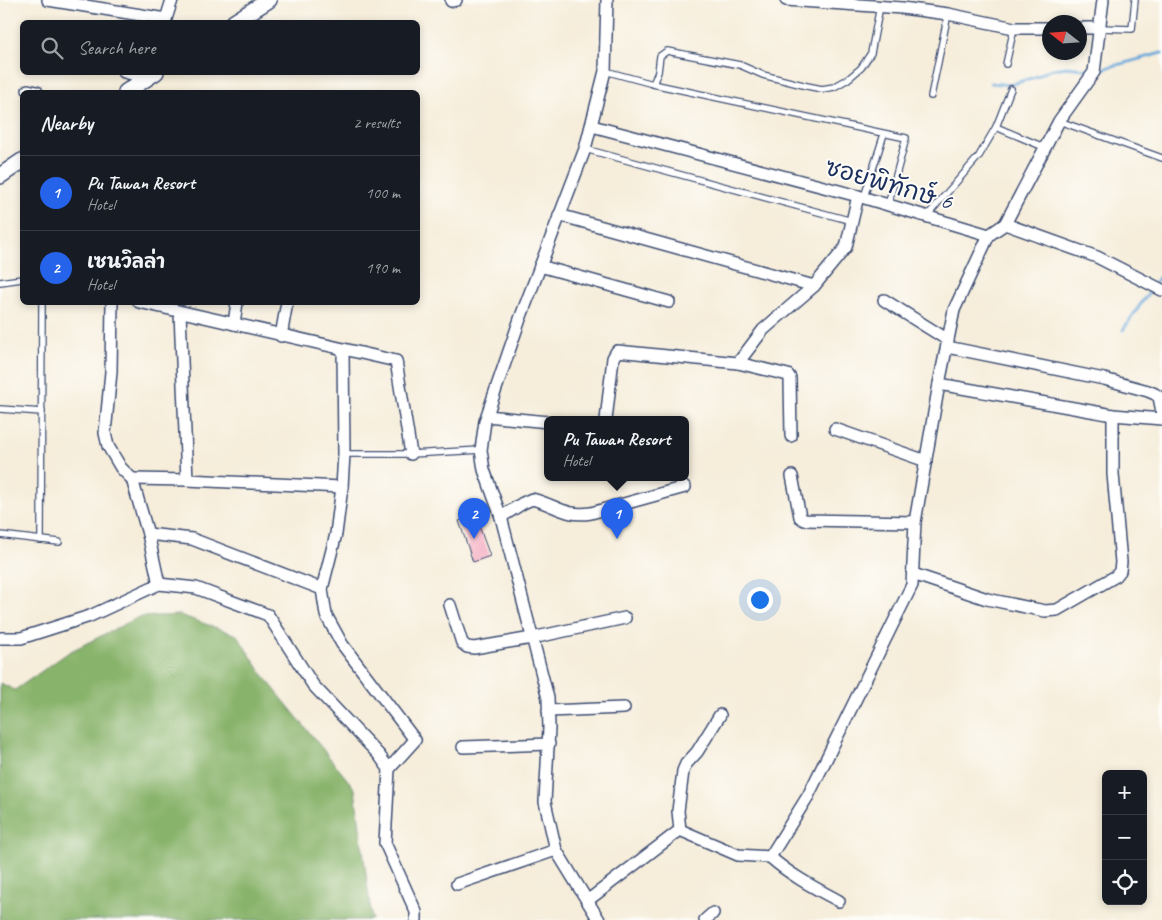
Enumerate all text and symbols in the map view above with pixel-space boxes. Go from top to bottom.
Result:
north arrow [1042,15,1087,60]
search box [20,20,420,75]
icon: search [38,34,66,62]
text: Search here [78,36,155,60]
text: Nearby [40,110,93,136]
text: 2 results [353,113,400,133]
street label: ซอยพิทักษ์ 6 [822,151,958,217]
text: Pu Tawan Resort [87,171,195,195]
text: 1 [52,183,60,203]
text: 100 m [366,183,400,203]
text: Hotel [87,195,115,215]
text: เซนวิลล่า [87,250,165,274]
text: 2 [52,258,60,278]
text: 190 m [366,258,400,278]
text: Hotel [87,275,115,295]
popup [544,416,689,481]
text: Pu Tawan Resort [563,427,670,451]
text: Hotel [563,451,590,471]
pin: 2 [458,498,490,539]
pin: 1 [601,498,633,539]
your location [747,587,773,613]
map controls [1102,770,1147,905]
button: + [1102,770,1147,815]
button: − [1102,815,1147,860]
button: locate [1102,860,1147,905]

